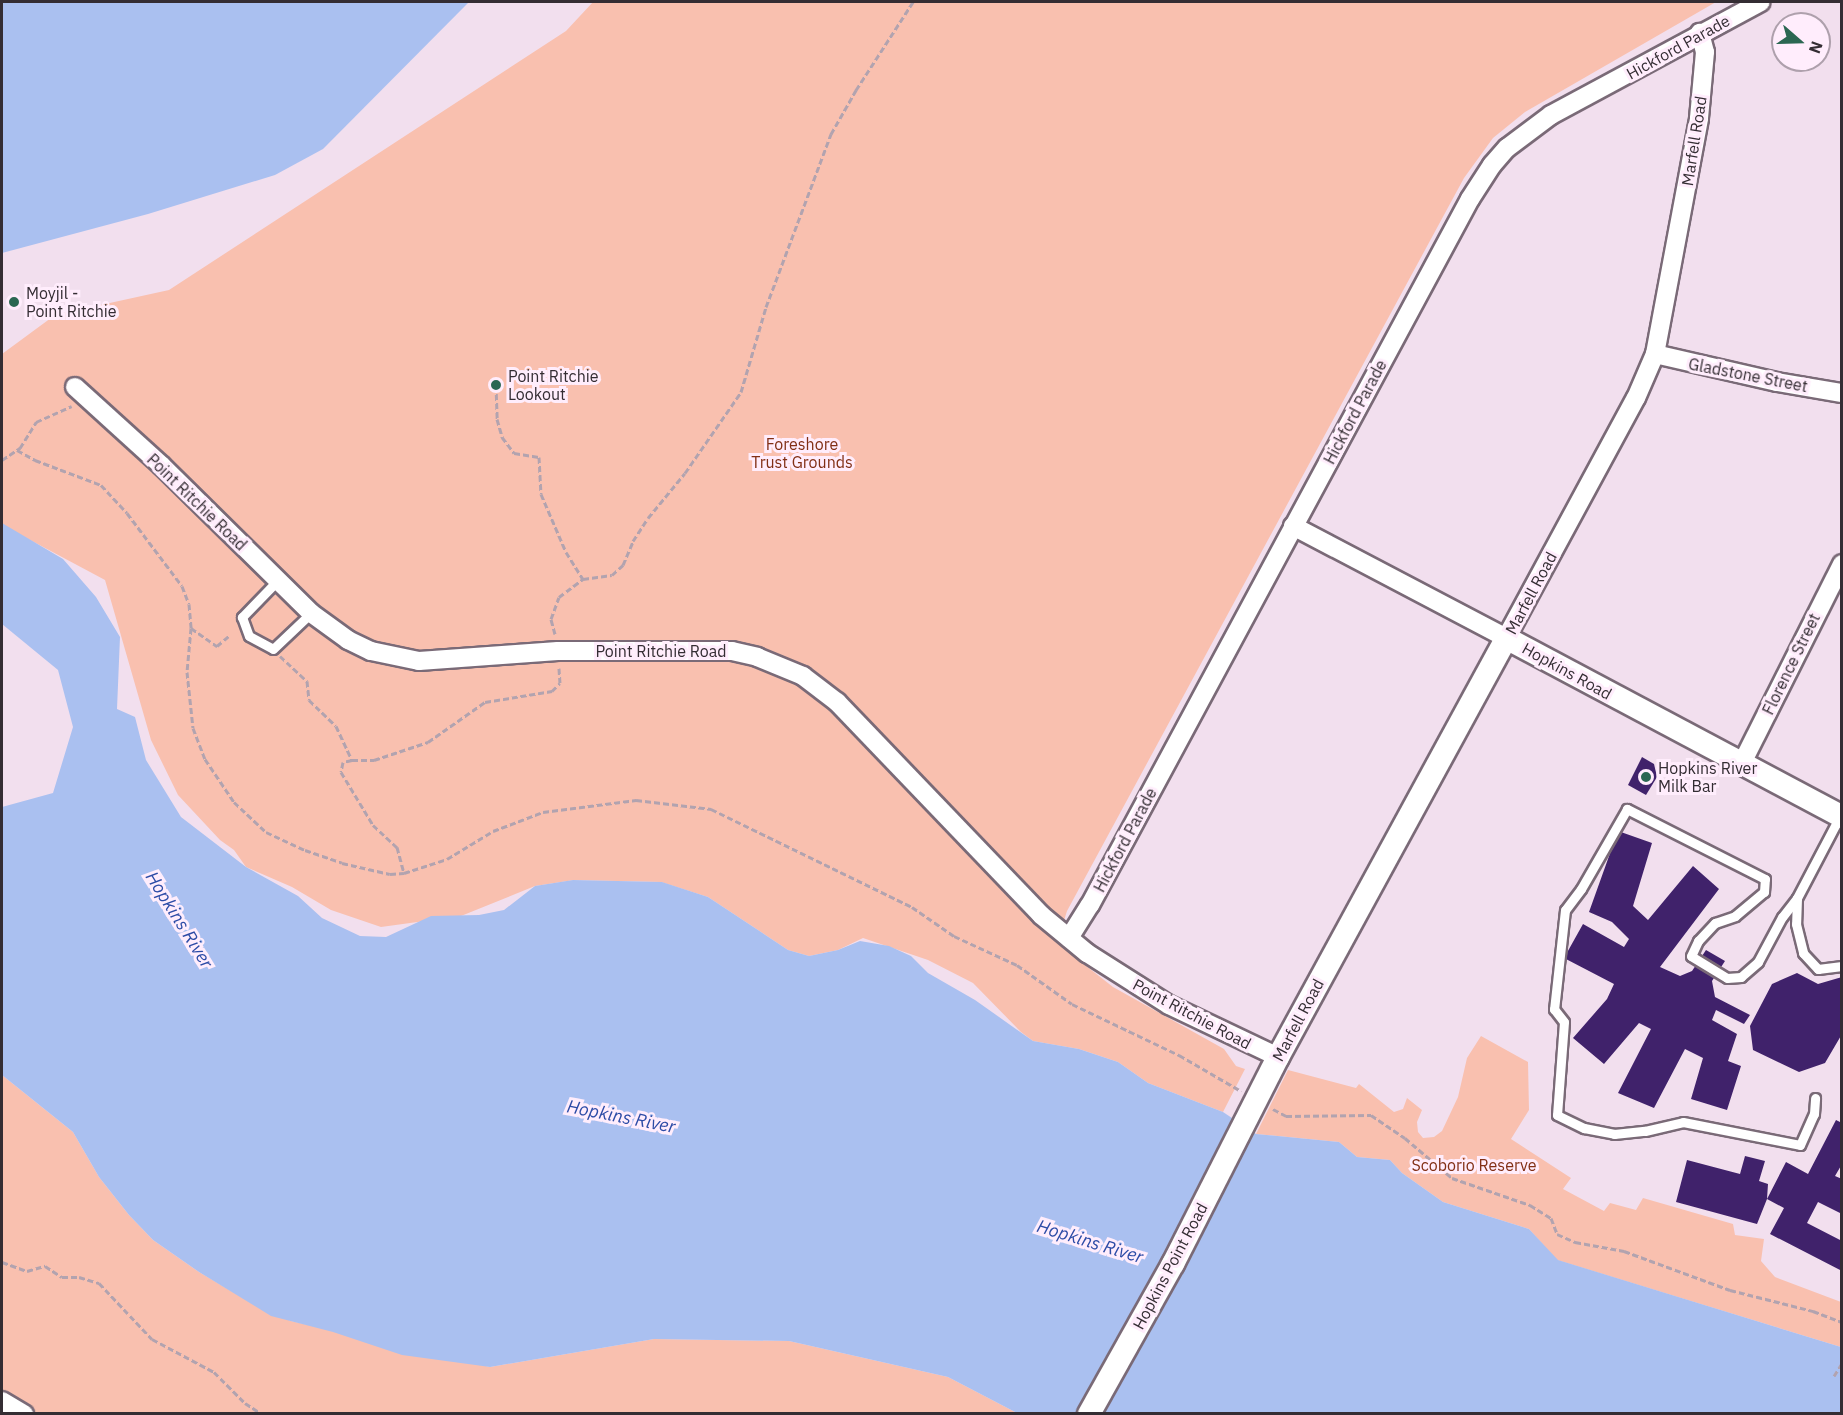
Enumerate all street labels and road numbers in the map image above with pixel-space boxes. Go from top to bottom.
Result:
street label: Hickford Parade [1623,11,1733,83]
street label: Marfell Road [1677,95,1711,187]
street label: Gladstone Street [1687,354,1809,396]
street label: Hickford Parade [1319,357,1391,467]
street label: Point Ritchie Road [143,450,251,554]
street label: Marfell Road [1501,549,1561,637]
street label: Florence Street [1758,610,1824,718]
street label: Hopkins Road [1519,639,1615,703]
street label: Point Ritchie Road [595,641,727,661]
street label: Hickford Parade [1089,785,1161,895]
street label: Point Ritchie Road [1130,975,1254,1053]
street label: Marfell Road [1268,976,1328,1064]
street label: Hopkins Point Road [1129,1200,1211,1332]

